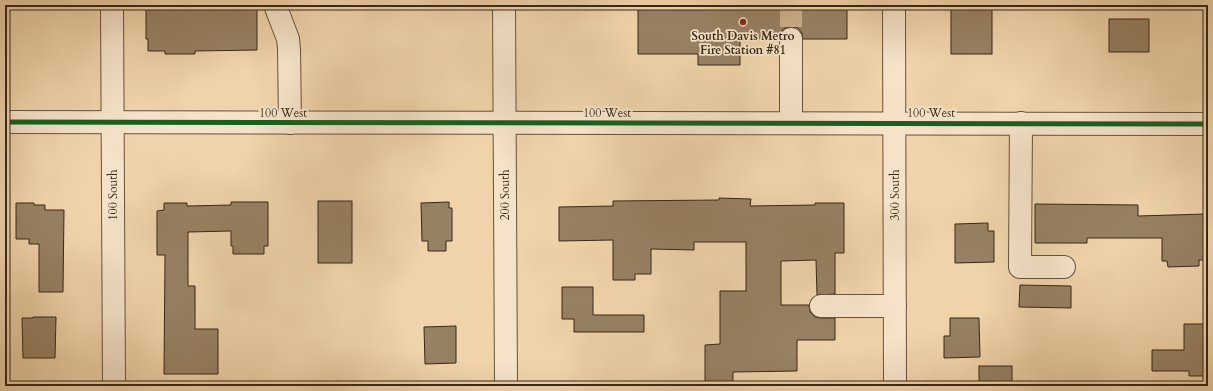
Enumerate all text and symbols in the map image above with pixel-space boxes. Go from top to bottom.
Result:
marker: South Davis Metro Fire Station #81 [738,17,748,27]
place label: South Davis Metro Fire Station #81 [692,28,794,58]
street label: 100 West [259,105,307,121]
street label: 100 West [583,105,631,121]
street label: 100 West [907,105,955,121]
street label: 100 South [105,169,121,221]
street label: 200 South [497,169,513,221]
street label: 300 South [887,169,903,221]

